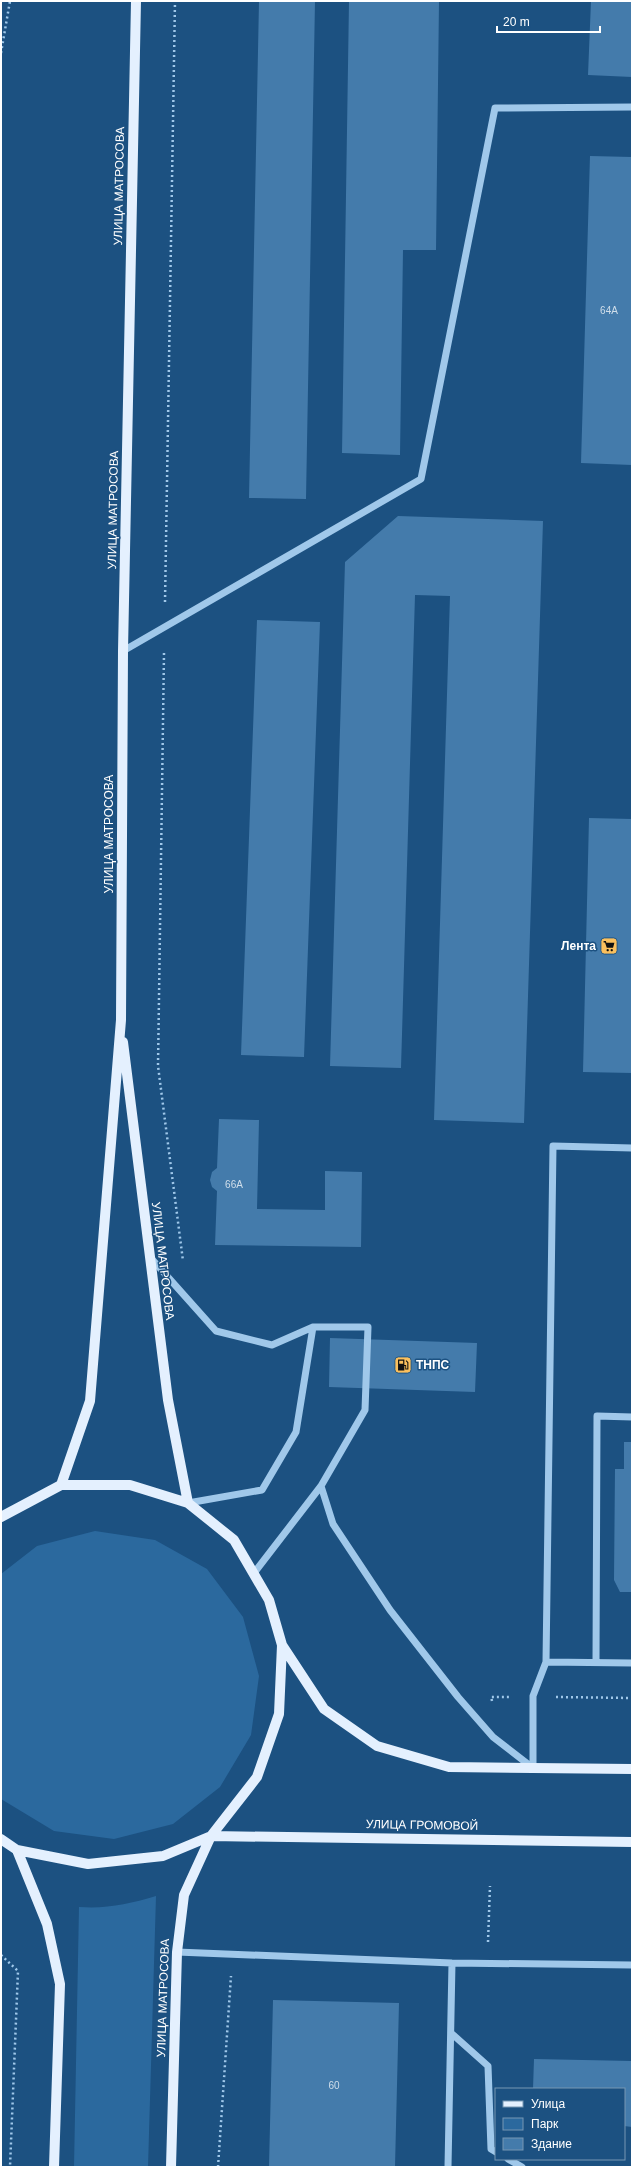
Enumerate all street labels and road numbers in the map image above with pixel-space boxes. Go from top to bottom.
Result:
street label: УЛИЦА МАТРОСОВА [111,127,127,245]
street label: УЛИЦА МАТРОСОВА [105,451,121,569]
street label: УЛИЦА МАТРОСОВА [102,775,116,893]
street label: УЛИЦА МАТРОСОВА [149,1201,177,1321]
street label: УЛИЦА ГРОМОВОЙ [366,1816,478,1833]
street label: УЛИЦА МАТРОСОВА [154,1938,172,2058]

